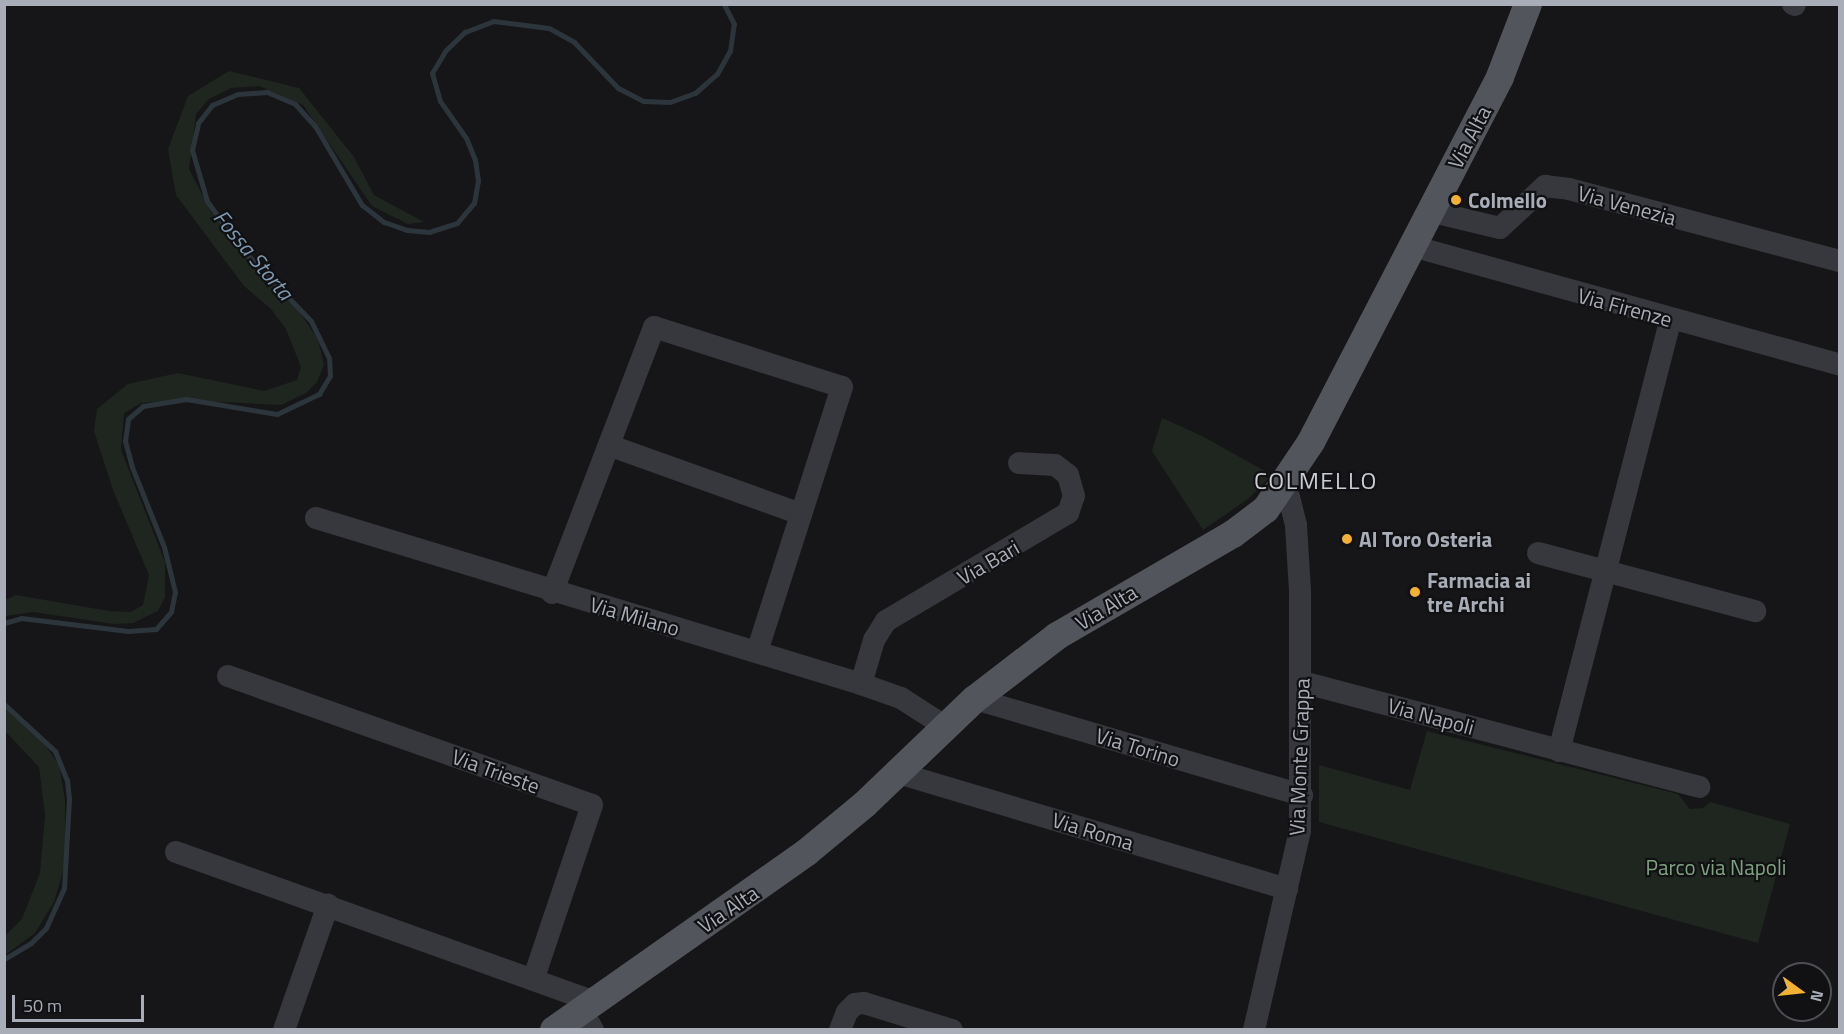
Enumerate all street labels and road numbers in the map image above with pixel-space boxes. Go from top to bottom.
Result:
street label: Via Alta [1442,101,1496,173]
street label: Via Venezia [1575,180,1679,230]
street label: Via Firenze [1575,282,1675,332]
street label: Via Bari [953,534,1023,590]
street label: Via Alta [1071,579,1141,635]
street label: Via Milano [587,591,683,641]
street label: Via Monte Grappa [1284,678,1314,836]
street label: Via Napoli [1385,692,1477,740]
street label: Via Torino [1093,722,1183,772]
street label: Via Trieste [449,744,543,798]
street label: Via Roma [1049,807,1137,855]
street label: Via Alta [693,880,763,938]

